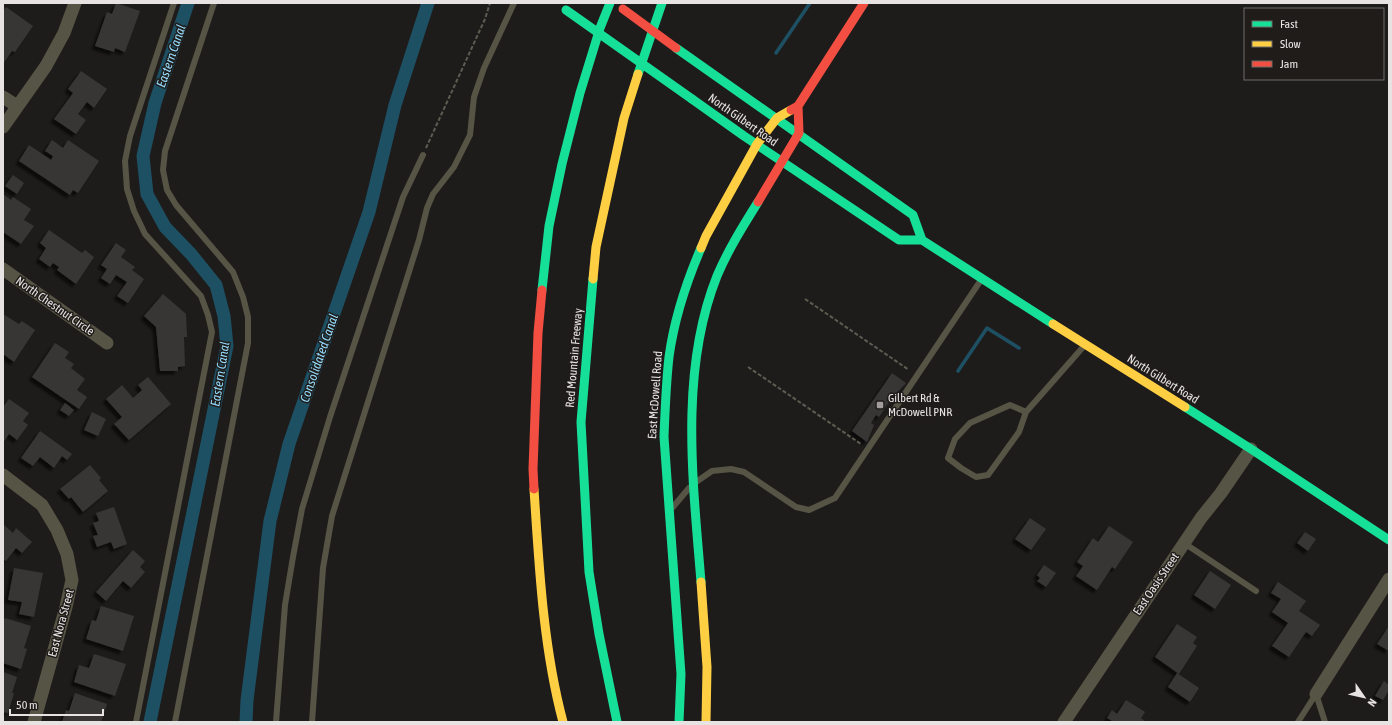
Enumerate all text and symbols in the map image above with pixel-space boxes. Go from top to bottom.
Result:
legend [1244,8,1384,80]
text: Fast [1280,17,1298,31]
water label: Eastern Canal [153,23,189,89]
text: Slow [1280,37,1301,51]
text: Jam [1280,57,1298,71]
street label: North Gilbert Road [705,91,781,149]
street label: North Chestnut Circle [13,274,97,338]
street label: Red Mountain Freeway [563,308,585,408]
water label: Consolidated Canal [297,312,341,404]
water label: Eastern Canal [207,341,233,407]
street label: East McDowell Road [645,351,665,439]
street label: North Gilbert Road [1125,351,1201,407]
place label: Gilbert Rd & McDowell PNR [888,391,952,419]
marker: Gilbert Rd & McDowell PNR [875,400,885,410]
street label: East Oasis Street [1130,550,1182,618]
street label: East Nora Street [45,587,77,658]
north arrow [1344,677,1384,717]
scale bar [10,691,103,717]
text: N [1365,697,1379,709]
text: 50 m [16,698,38,712]

